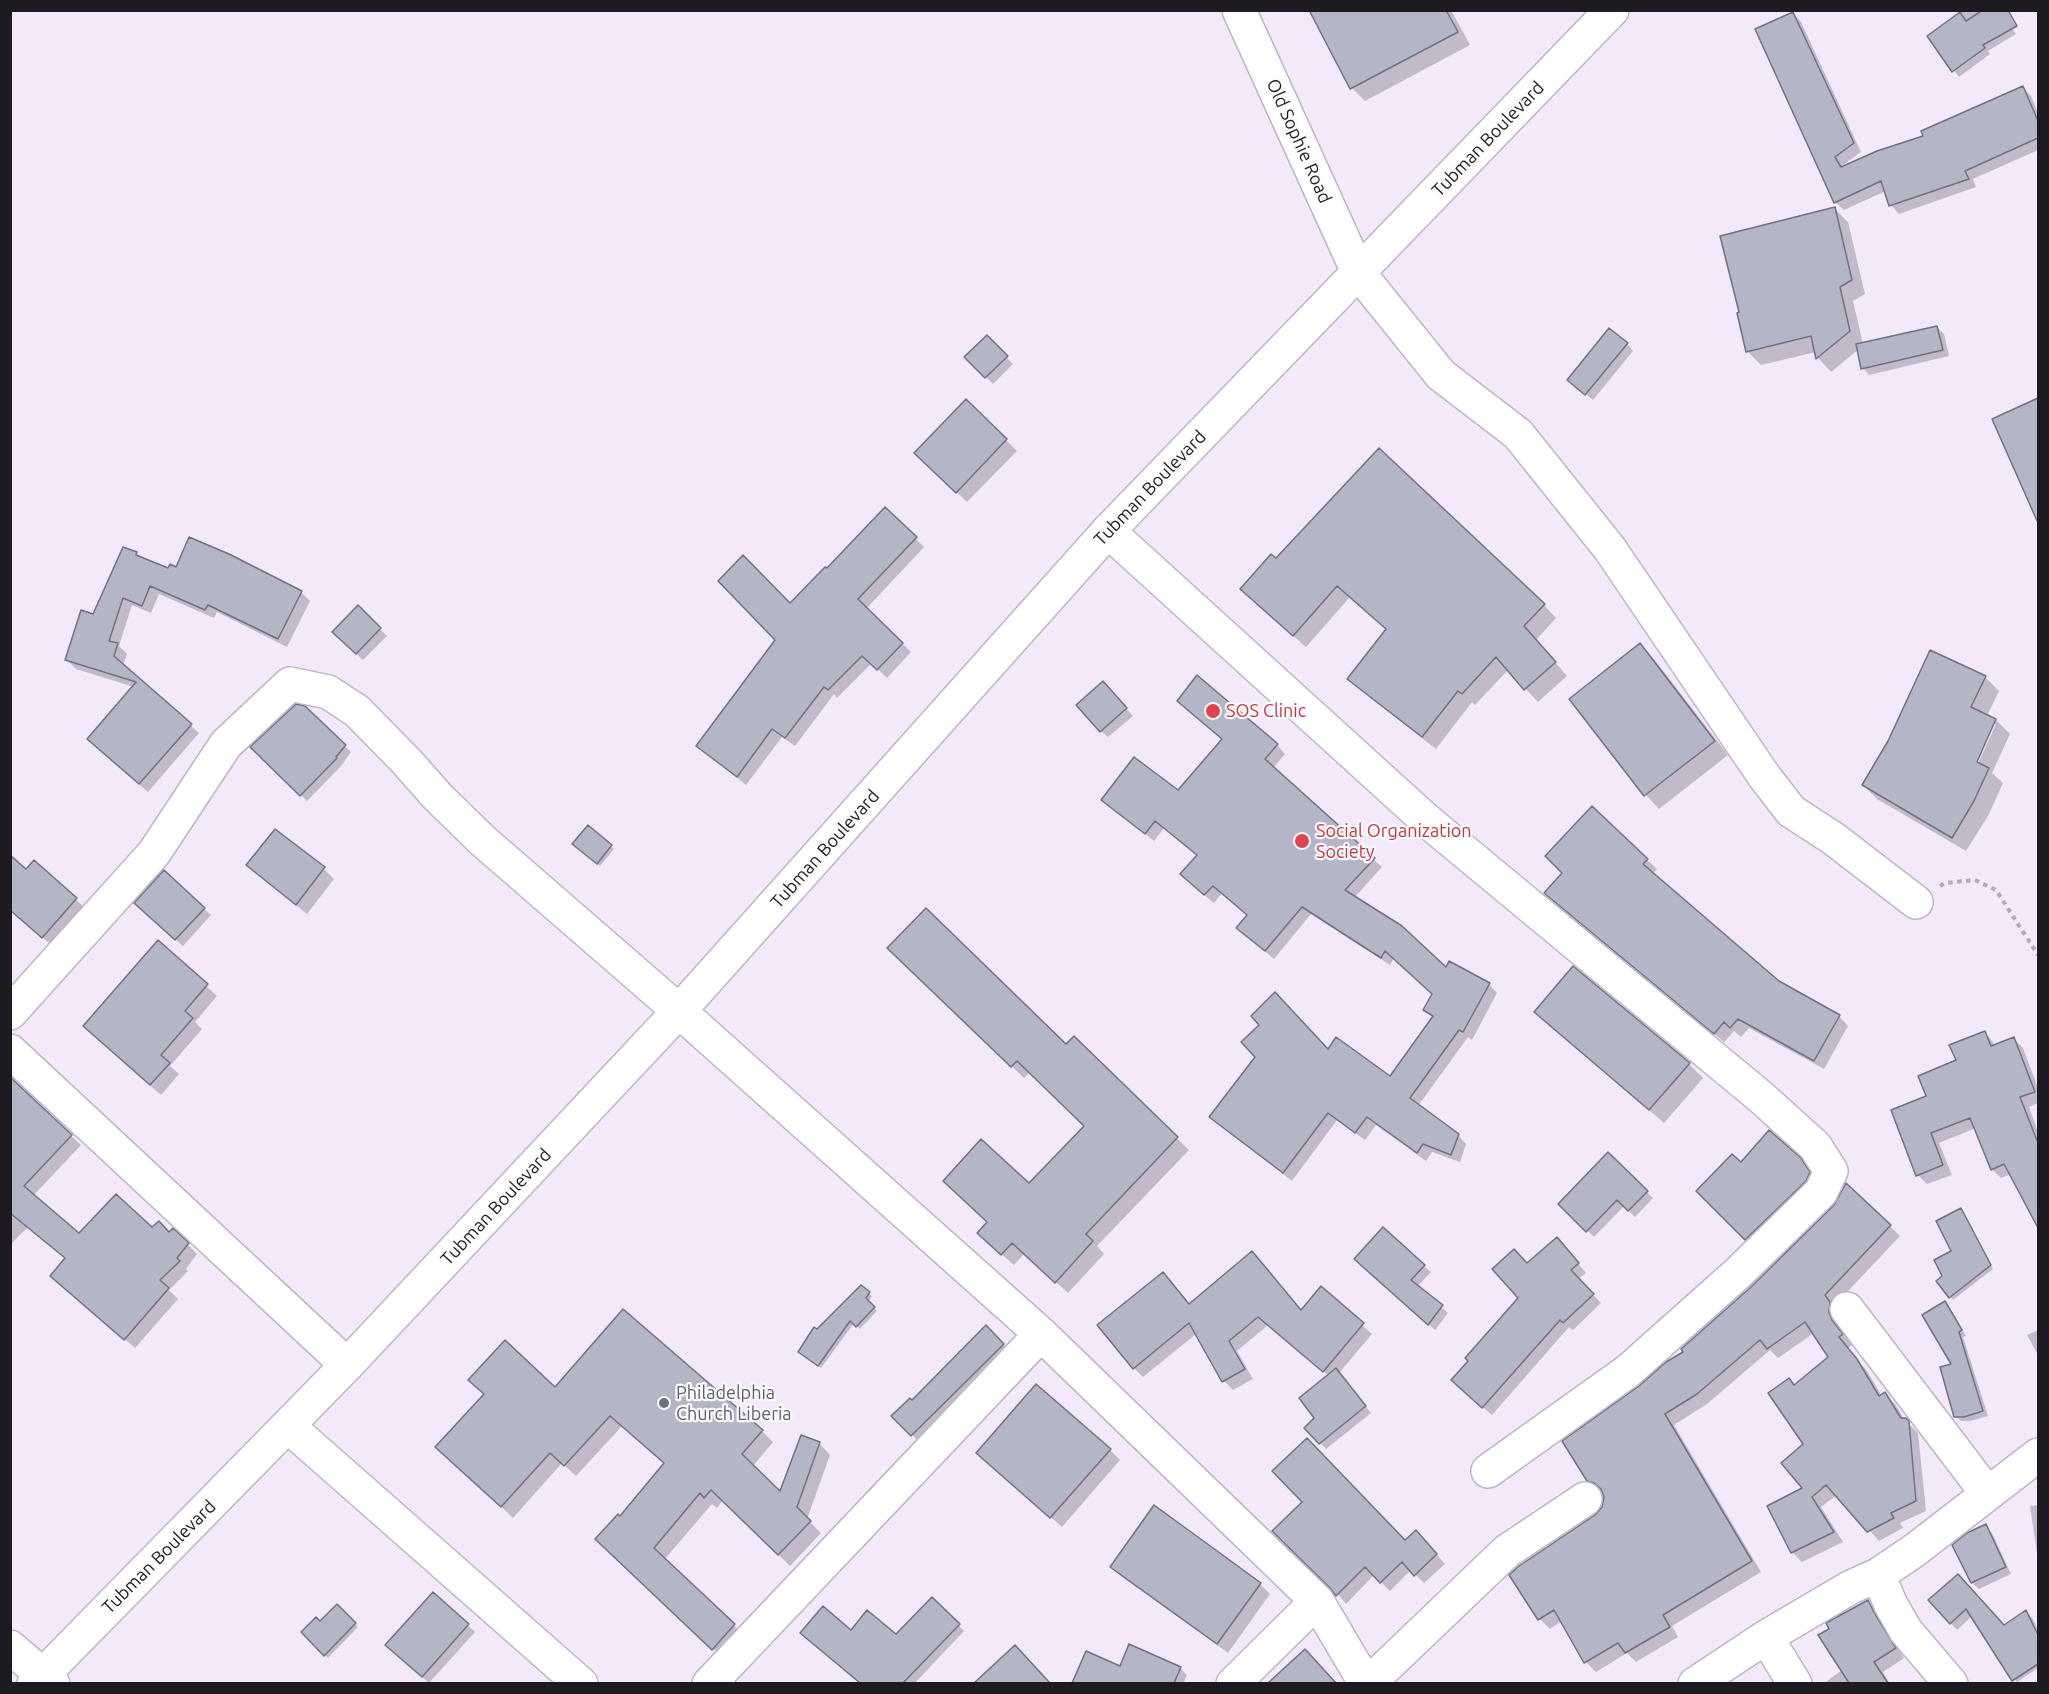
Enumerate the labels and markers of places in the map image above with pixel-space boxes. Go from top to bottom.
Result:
place label: SOS Clinic [1226,700,1306,722]
marker: SOS Clinic [1204,702,1222,720]
place label: Social Organization Society [1316,820,1472,862]
marker: Social Organization Society [1293,832,1311,850]
place label: Philadelphia Church Liberia [676,1382,792,1424]
marker: Philadelphia Church Liberia [657,1396,671,1410]

